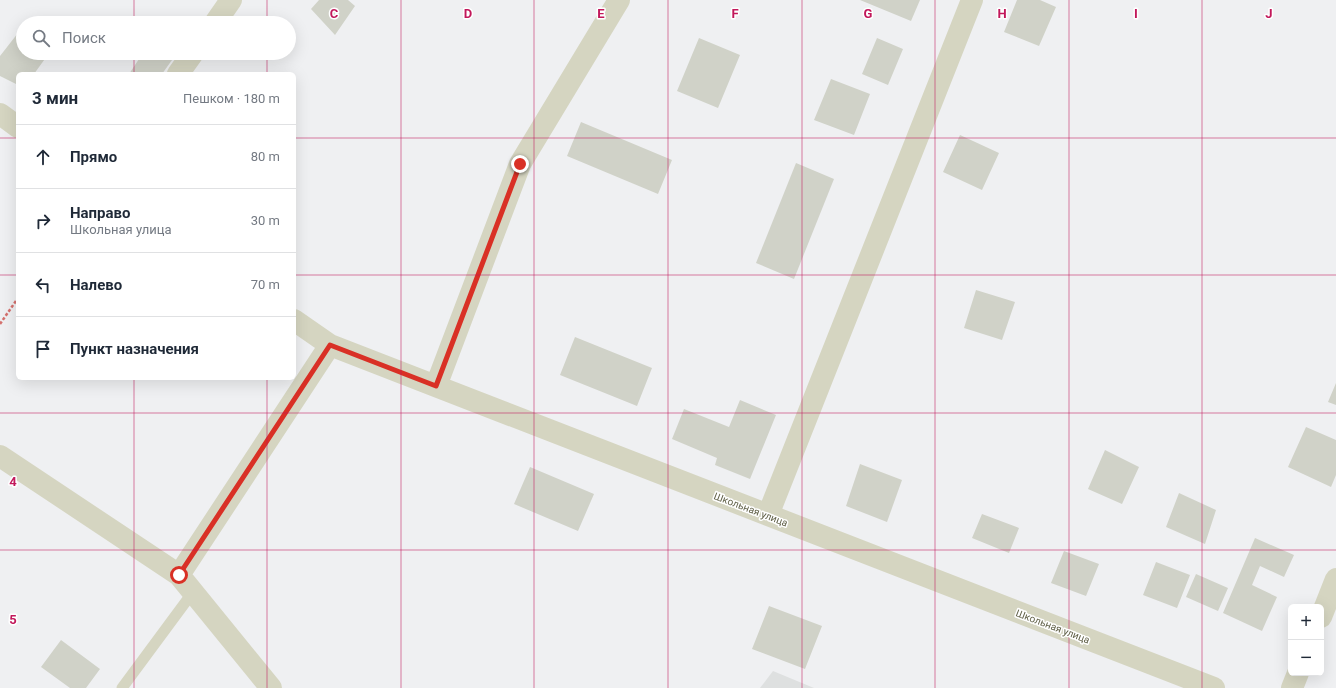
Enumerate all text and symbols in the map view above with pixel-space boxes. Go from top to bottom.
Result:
text: C [330,6,339,21]
text: D [464,6,472,21]
text: E [597,6,605,21]
text: F [731,6,739,21]
text: G [864,6,873,21]
text: H [997,6,1007,21]
text: I [1134,6,1138,21]
text: J [1265,6,1273,21]
search box [16,16,296,60]
icon: search [30,27,52,49]
text: Поиск [62,29,106,47]
text: 3 мин [32,88,78,108]
text: Пешком · 180 m [183,91,280,106]
icon: ahead [32,146,54,168]
text: Прямо [70,148,117,166]
text: 80 m [251,149,280,164]
route end [511,155,529,173]
text: Направо [70,204,131,222]
icon: right [32,210,54,232]
text: 30 m [251,213,280,228]
text: Школьная улица [70,222,172,237]
icon: left [32,274,54,296]
text: Налево [70,276,122,294]
text: 70 m [251,277,280,292]
icon: arrive [32,338,54,360]
text: Пункт назначения [70,340,199,358]
text: 4 [9,474,17,489]
street label: Школьная улица [712,490,789,529]
route start [170,566,188,584]
map controls [1288,604,1324,676]
button: + [1288,604,1324,640]
street label: Школьная улица [1014,607,1091,646]
text: 5 [9,612,17,627]
button: − [1288,640,1324,676]

